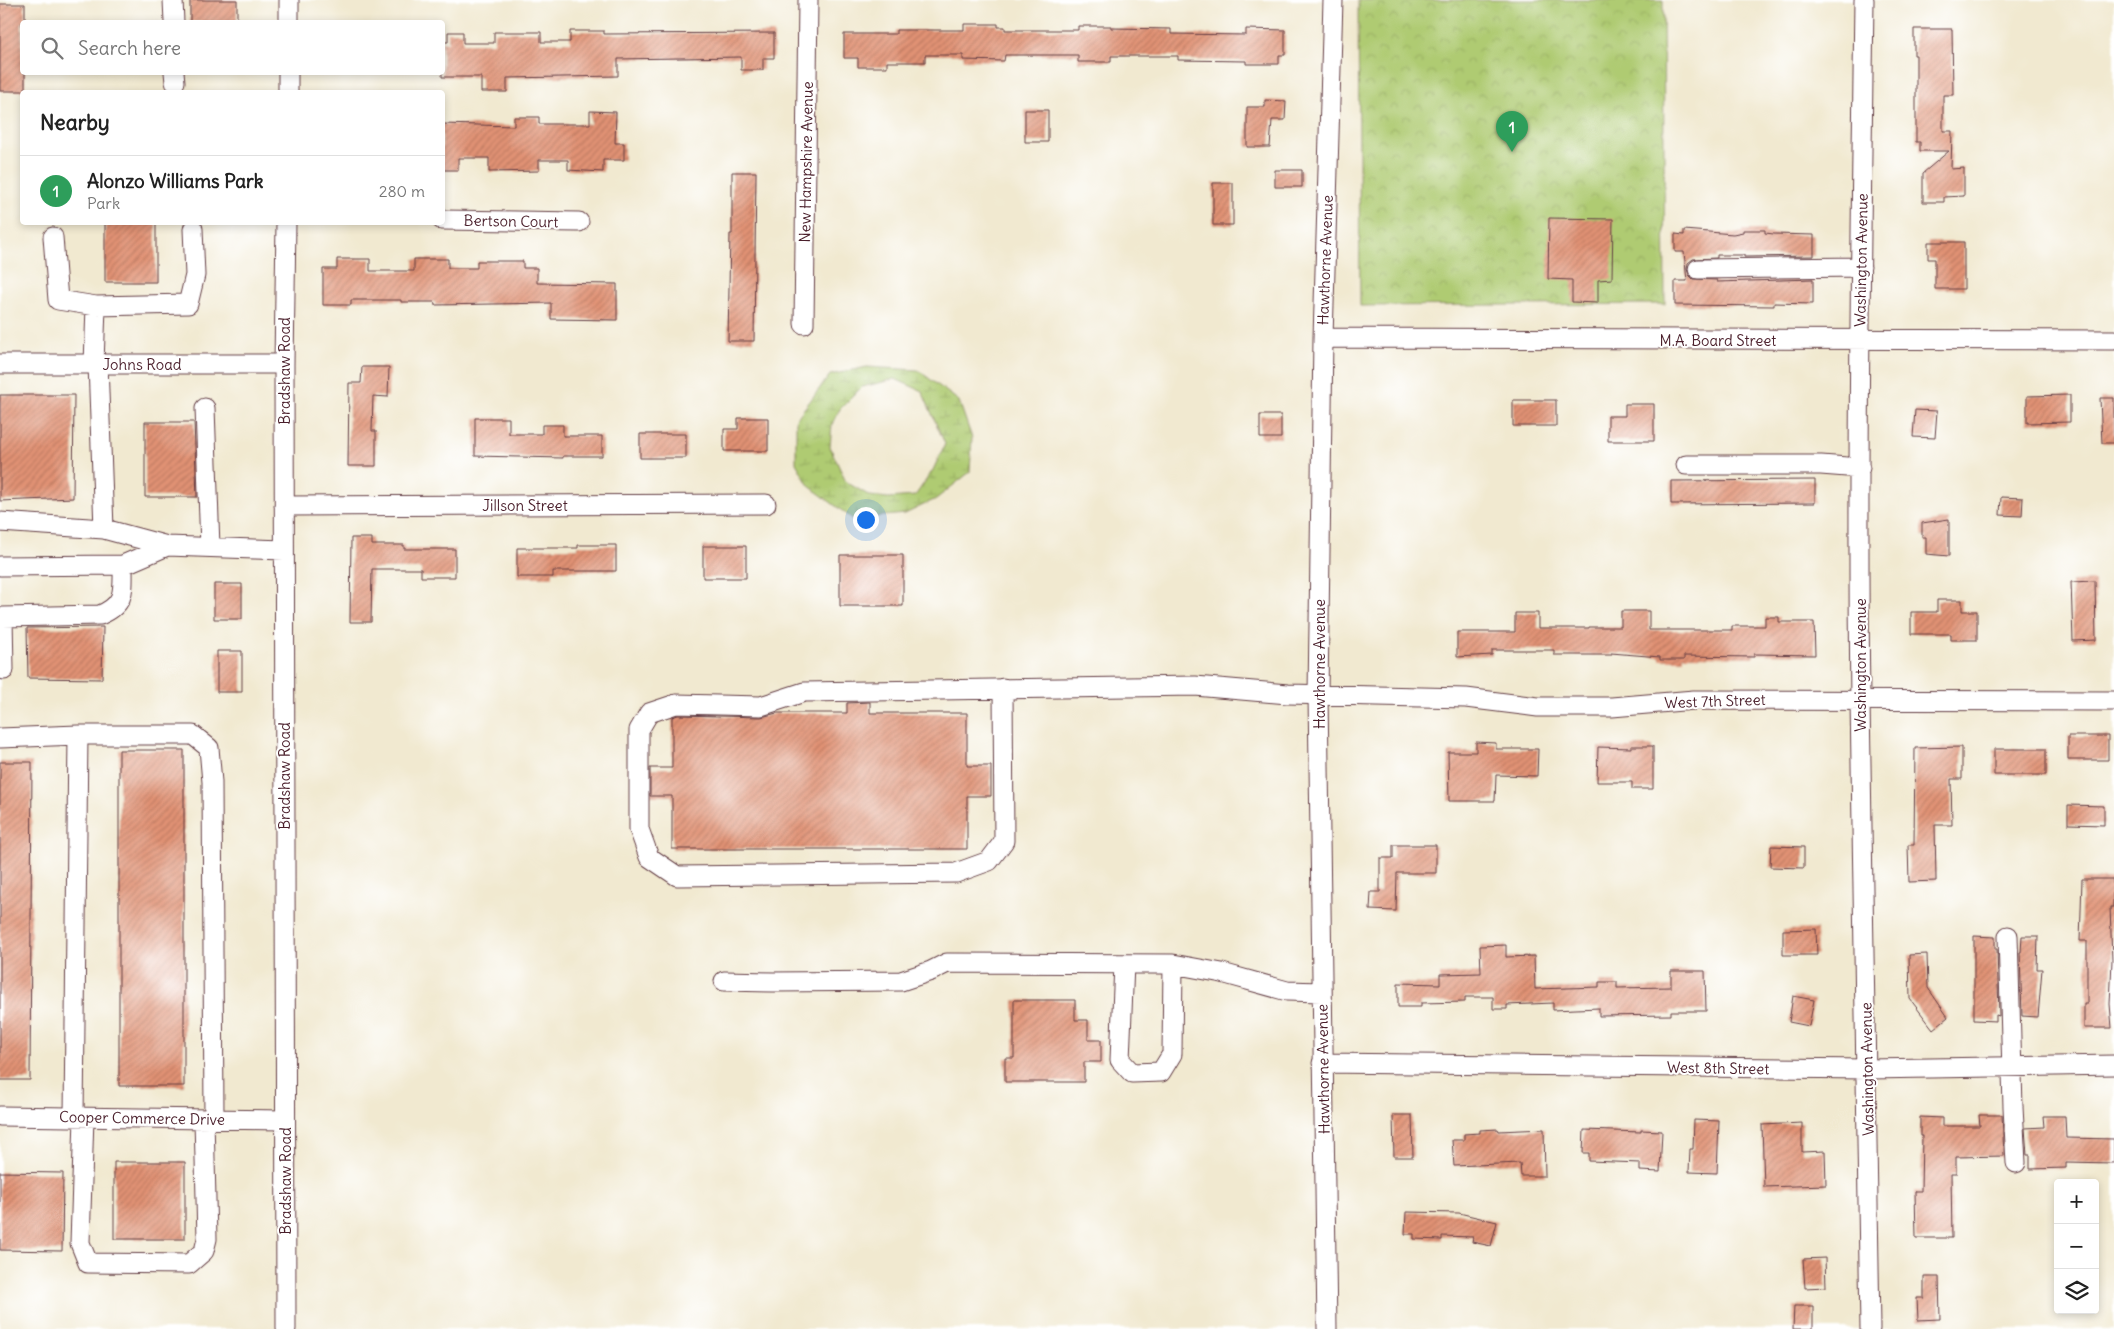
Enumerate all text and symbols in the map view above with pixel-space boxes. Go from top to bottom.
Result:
search box [20,20,445,75]
icon: search [38,34,66,62]
text: Search here [78,36,181,60]
street label: New Hampshire Avenue [795,81,817,243]
text: Nearby [40,109,110,136]
pin: 1 [1496,111,1528,152]
text: Alonzo Williams Park [87,169,264,193]
text: 1 [53,181,59,201]
text: 280 m [379,181,425,201]
text: Park [87,193,120,213]
street label: Washington Avenue [1850,193,1872,327]
street label: Hawthorne Avenue [1313,195,1337,325]
street label: Bertson Court [463,211,559,231]
street label: Bradshaw Road [275,317,294,425]
street label: M.A. Board Street [1660,331,1776,350]
street label: Johns Road [103,355,182,374]
street label: Jillson Street [482,496,568,515]
your location [853,507,879,533]
street label: Washington Avenue [1851,598,1870,732]
street label: Hawthorne Avenue [1310,599,1329,729]
street label: West 7th Street [1664,690,1766,712]
street label: Bradshaw Road [275,722,294,830]
street label: Washington Avenue [1856,1002,1878,1136]
street label: Hawthorne Avenue [1312,1004,1334,1134]
street label: West 8th Street [1667,1058,1769,1078]
street label: Cooper Commerce Drive [59,1107,225,1129]
street label: Bradshaw Road [276,1127,295,1235]
map controls [2054,1179,2099,1314]
button: + [2054,1179,2099,1224]
button: − [2054,1224,2099,1269]
button: layers [2054,1269,2099,1314]

